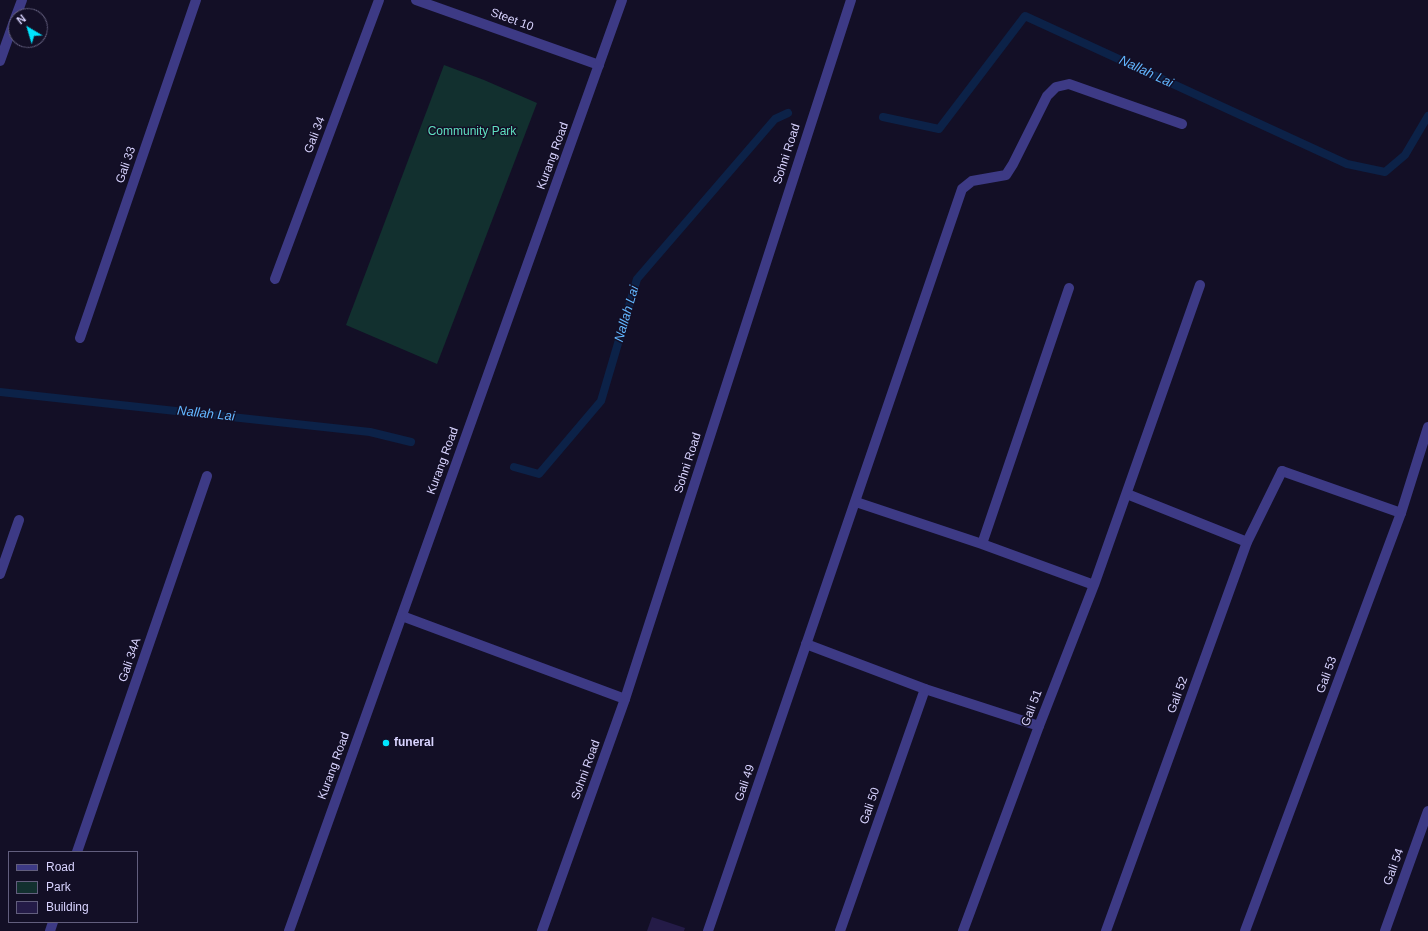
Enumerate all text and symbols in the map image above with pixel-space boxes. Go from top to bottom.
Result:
street label: Steet 10 [489,6,535,34]
north arrow [8,8,48,48]
text: N [14,12,28,27]
water label: Nallah Lai [1117,53,1175,91]
street label: Gali 34 [301,115,329,155]
street label: Kurang Road [534,120,572,192]
street label: Sohni Road [770,122,804,186]
park label: Community Park [428,125,516,139]
street label: Gali 33 [113,145,139,185]
water label: Nallah Lai [612,284,642,344]
water label: Nallah Lai [176,403,236,425]
street label: Kurang Road [424,425,462,497]
street label: Sohni Road [671,431,705,495]
street label: Gali 34A [116,636,144,684]
street label: Gali 53 [1314,655,1340,695]
street label: Gali 52 [1165,675,1191,715]
street label: Gali 51 [1018,688,1046,728]
street label: Kurang Road [315,730,353,802]
place label: funeral [394,736,434,750]
marker: funeral [381,738,391,748]
street label: Sohni Road [569,738,603,802]
street label: Gali 49 [732,763,758,803]
street label: Gali 50 [857,786,883,826]
street label: Gali 54 [1381,847,1407,887]
legend [8,851,138,923]
text: Road [46,860,75,874]
text: Park [46,880,71,894]
text: Building [46,900,89,914]

